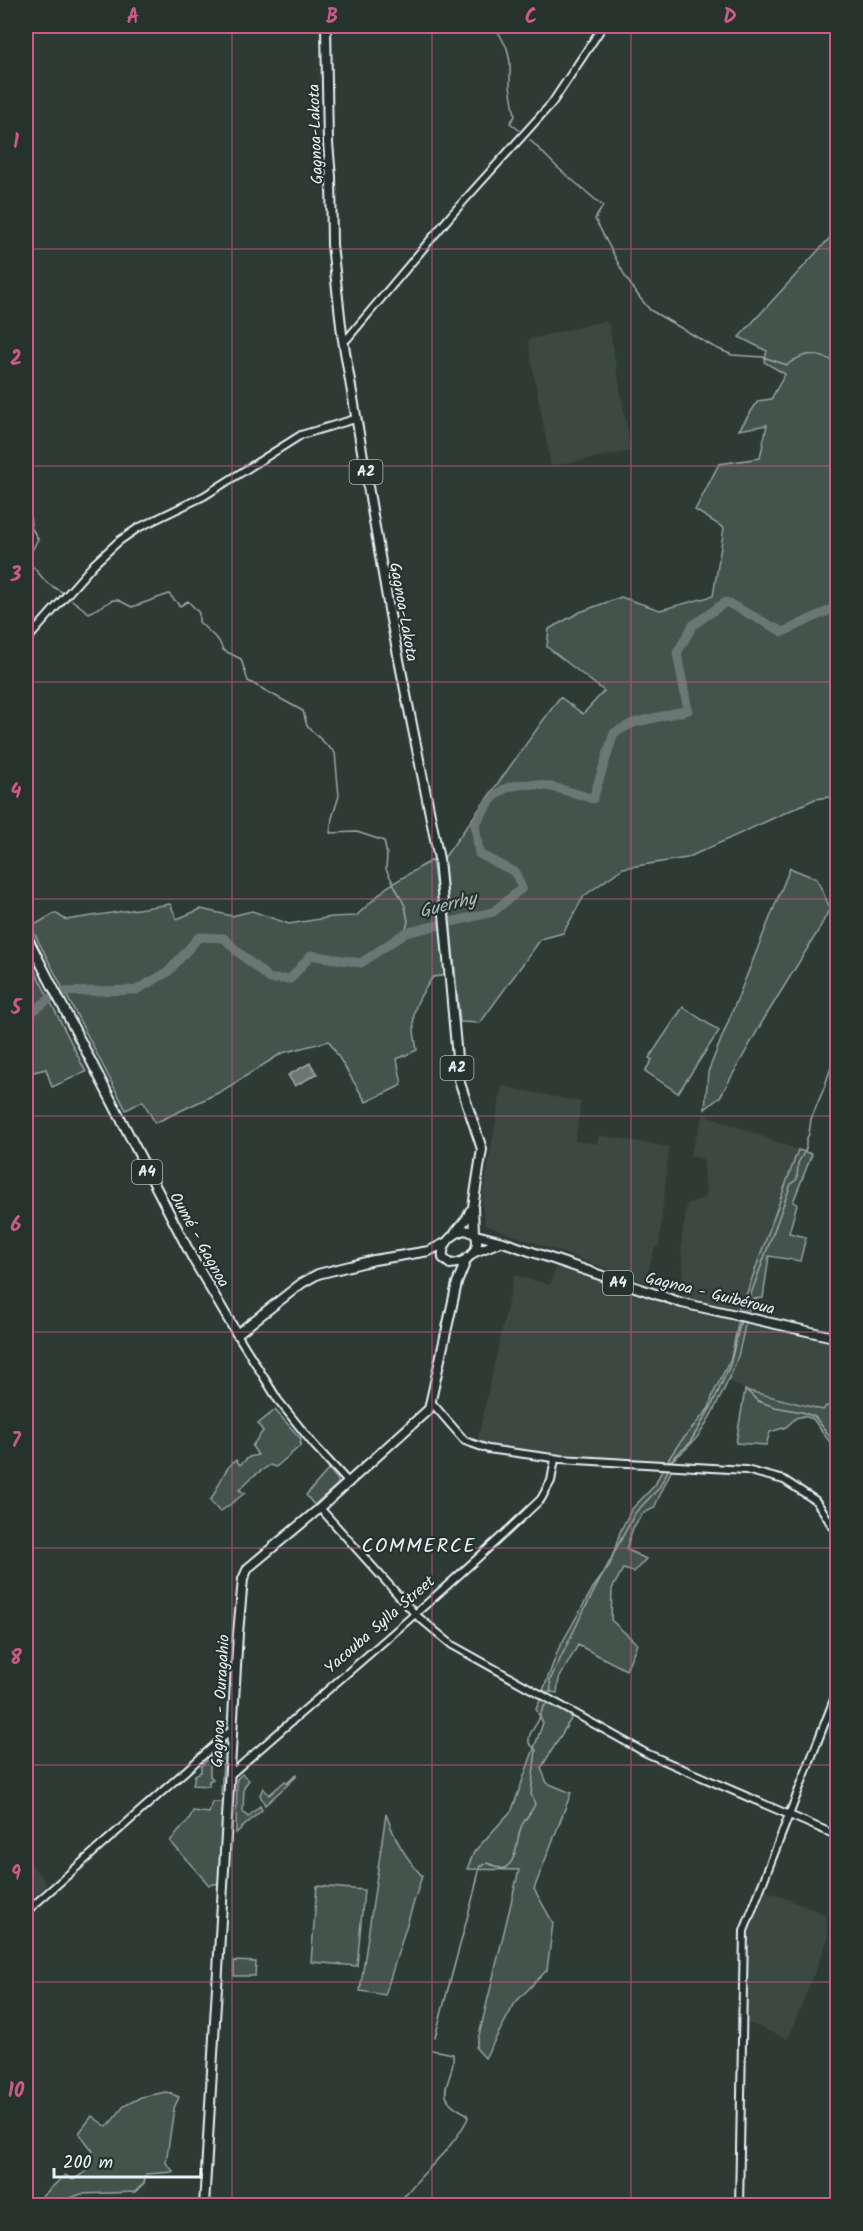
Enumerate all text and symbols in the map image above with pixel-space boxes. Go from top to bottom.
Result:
text: A [127,2,139,34]
text: B [326,2,338,34]
text: C [525,2,537,34]
text: D [723,2,737,34]
street label: Gagnoa-Lakota [302,83,330,185]
text: 1 [13,127,19,159]
text: 2 [10,344,22,376]
road number: A2 [350,460,382,484]
text: 3 [10,560,22,592]
street label: Gagnoa-Lakota [382,560,424,664]
text: 4 [11,777,22,809]
water label: Guerrhy [416,884,482,927]
text: 5 [10,993,23,1025]
road number: A2 [440,1056,474,1080]
road number: A4 [132,1160,162,1184]
street label: Oumé - Gagnoa [162,1188,236,1292]
text: 6 [11,1210,22,1242]
street label: Gagnoa - Guibéroua [643,1266,777,1322]
road number: A4 [603,1271,633,1295]
text: 7 [11,1426,21,1458]
district label: COMMERCE [362,1531,476,1563]
street label: Yacouba Sylla Street [319,1569,441,1680]
street label: Gagnoa - Ouragahio [205,1634,237,1768]
text: 8 [10,1643,22,1675]
text: 9 [11,1859,21,1891]
text: 10 [8,2076,25,2108]
scale bar [54,2141,201,2179]
text: 200 m [63,2149,113,2178]

